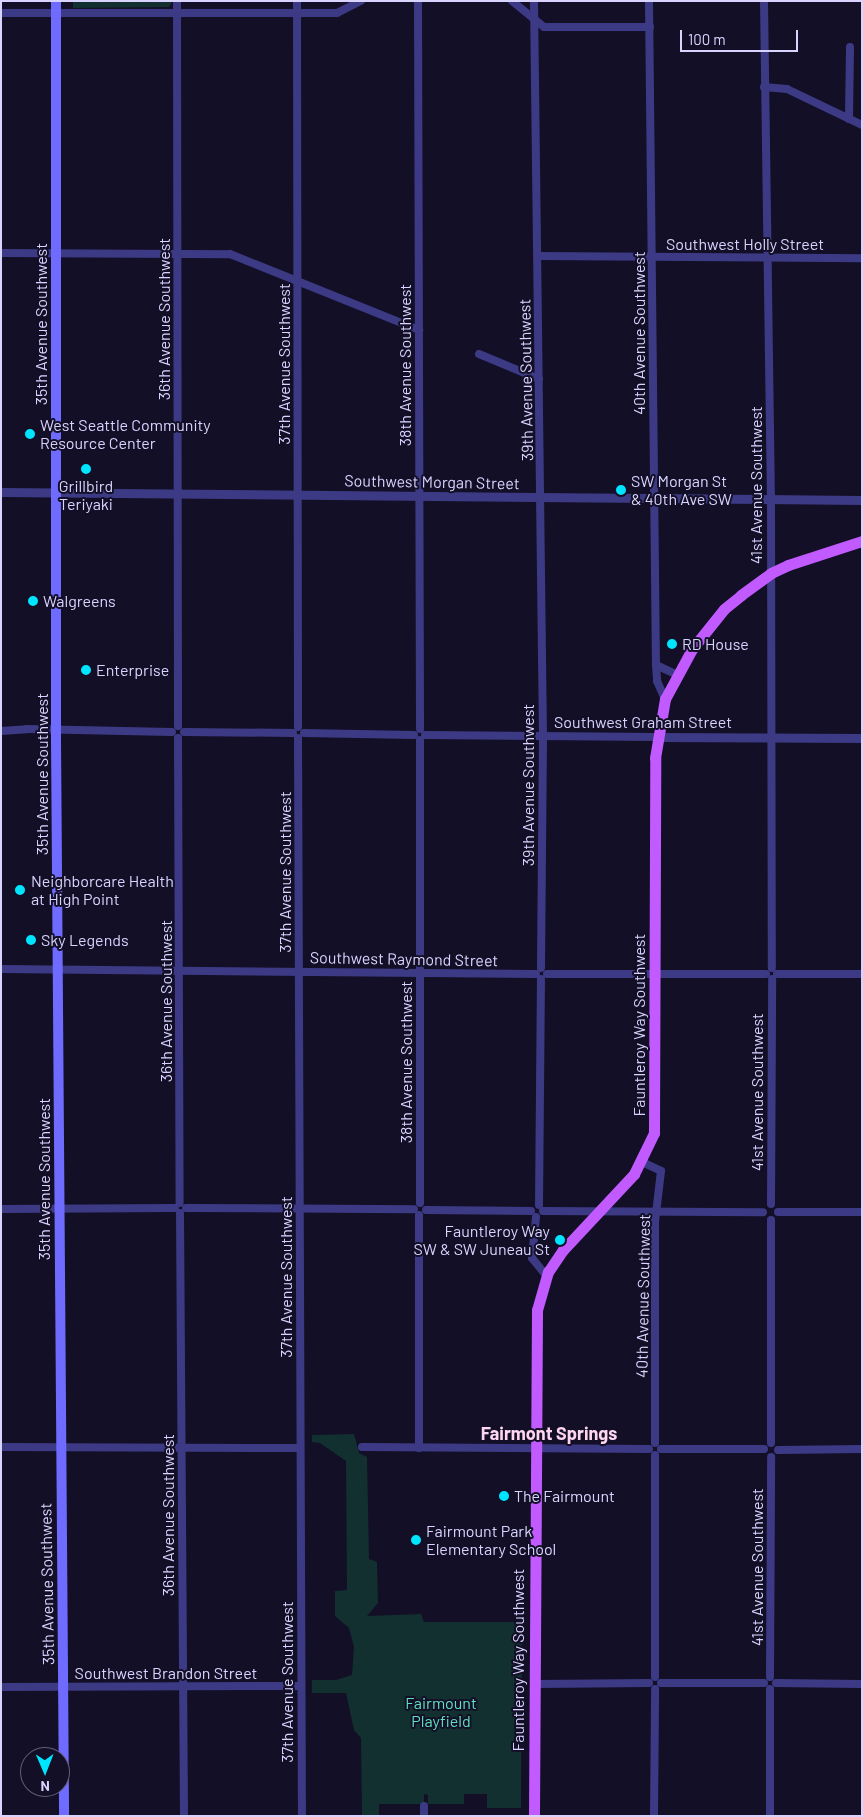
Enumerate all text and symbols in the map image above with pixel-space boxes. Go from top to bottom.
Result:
scale bar [683,20,800,52]
text: 100 m [688,30,726,48]
street label: Southwest Holly Street [666,234,824,254]
street label: 36th Avenue Southwest [154,238,174,400]
street label: 35th Avenue Southwest [31,243,51,405]
street label: 40th Avenue Southwest [629,251,649,415]
street label: 37th Avenue Southwest [274,283,294,445]
street label: 38th Avenue Southwest [395,284,415,446]
street label: 39th Avenue Southwest [515,299,537,461]
street label: 41st Avenue Southwest [746,406,766,564]
place label: West Seattle Community Resource Center [40,415,211,453]
marker: West Seattle Community Resource Center [24,428,36,440]
marker: Grillbird Teriyaki [80,463,92,475]
street label: Southwest Morgan Street [344,471,520,493]
place label: SW Morgan St & 40th Ave SW [631,471,732,509]
place label: Grillbird Teriyaki [59,476,113,514]
marker: SW Morgan St & 40th Ave SW [615,484,627,496]
place label: Walgreens [43,591,116,611]
marker: Walgreens [27,595,39,607]
place label: RD House [682,634,749,654]
marker: RD House [666,638,678,650]
place label: Enterprise [96,660,169,680]
marker: Enterprise [80,664,92,676]
street label: 35th Avenue Southwest [32,693,52,855]
street label: 39th Avenue Southwest [518,704,538,866]
street label: Southwest Graham Street [554,712,732,732]
street label: 37th Avenue Southwest [275,791,295,953]
place label: Neighborcare Health at High Point [31,871,174,909]
marker: Neighborcare Health at High Point [13,883,27,897]
street label: 36th Avenue Southwest [156,920,176,1082]
place label: Sky Legends [41,930,129,950]
marker: Sky Legends [25,934,37,946]
street label: Fauntleroy Way Southwest [629,934,649,1116]
street label: Southwest Raymond Street [310,948,498,970]
street label: 38th Avenue Southwest [396,981,416,1143]
street label: 41st Avenue Southwest [747,1013,767,1171]
street label: 35th Avenue Southwest [34,1098,54,1260]
street label: 37th Avenue Southwest [276,1196,296,1358]
street label: 40th Avenue Southwest [632,1214,654,1378]
place label: Fauntleroy Way SW & SW Juneau St [413,1221,550,1259]
marker: Fauntleroy Way SW & SW Juneau St [554,1234,566,1246]
district label: Fairmont Springs [481,1422,617,1444]
street label: 36th Avenue Southwest [158,1434,178,1596]
place label: The Fairmount [514,1486,615,1506]
street label: 41st Avenue Southwest [747,1488,767,1646]
marker: The Fairmount [498,1490,510,1502]
street label: 35th Avenue Southwest [36,1503,58,1665]
place label: Fairmount Park Elementary School [426,1521,556,1559]
marker: Fairmount Park Elementary School [410,1534,422,1546]
street label: Fauntleroy Way Southwest [508,1569,528,1751]
street label: 37th Avenue Southwest [277,1601,297,1763]
street label: Southwest Brandon Street [75,1663,257,1683]
park label: Fairmount Playfield [405,1693,477,1731]
north arrow [20,1747,70,1797]
text: N [40,1778,50,1795]

